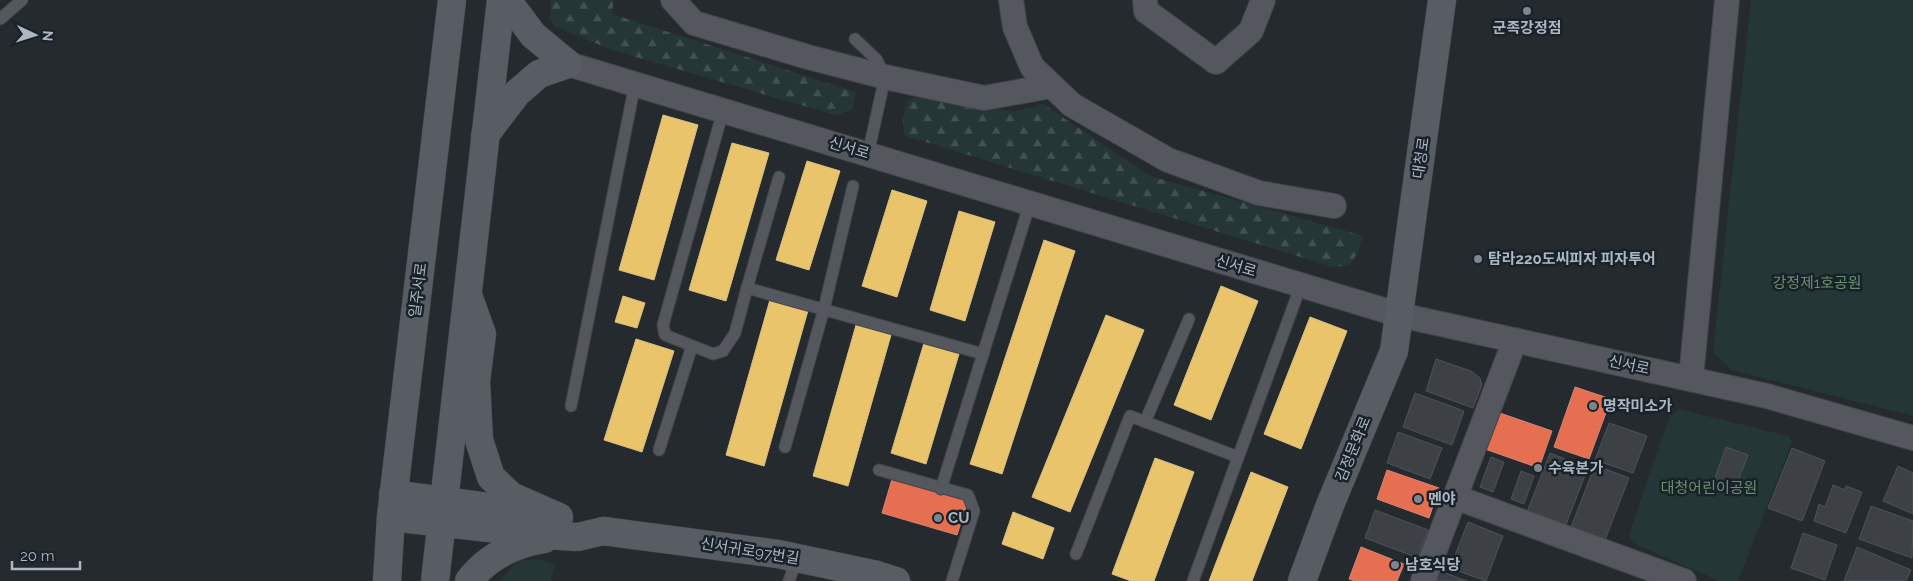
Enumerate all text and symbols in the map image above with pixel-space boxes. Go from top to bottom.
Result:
marker: 군족강정점 [1521,5,1533,17]
north arrow [10,10,60,60]
place label: 군족강정점 [1492,19,1562,37]
text: N [40,30,56,42]
street label: 신서로 [827,133,871,163]
street label: 대청로 [1409,136,1433,180]
place label: 탐라220도씨피자 피자투어 [1488,250,1656,268]
street label: 신서로 [1214,251,1258,281]
marker: 탐라220도씨피자 피자투어 [1472,253,1484,265]
street label: 일주서로 [406,262,430,318]
park label: 강정제1호공원 [1772,274,1862,292]
street label: 신서로 [1607,352,1651,378]
place label: 명작미소가 [1603,397,1672,415]
marker: 명작미소가 [1587,400,1599,412]
street label: 김정문화로 [1332,414,1374,484]
place label: 수육본가 [1548,459,1603,477]
marker: 수육본가 [1532,462,1544,474]
park label: 대청어린이공원 [1661,479,1757,497]
place label: 멘야 [1428,490,1456,508]
marker: 멘야 [1412,493,1424,505]
place label: CU [948,509,970,527]
marker: CU [932,512,944,524]
street label: 신서귀로97번길 [699,534,801,568]
scale bar [12,538,80,570]
text: 20 m [20,547,55,565]
place label: 남호식당 [1405,556,1460,574]
marker: 남호식당 [1389,559,1401,571]

